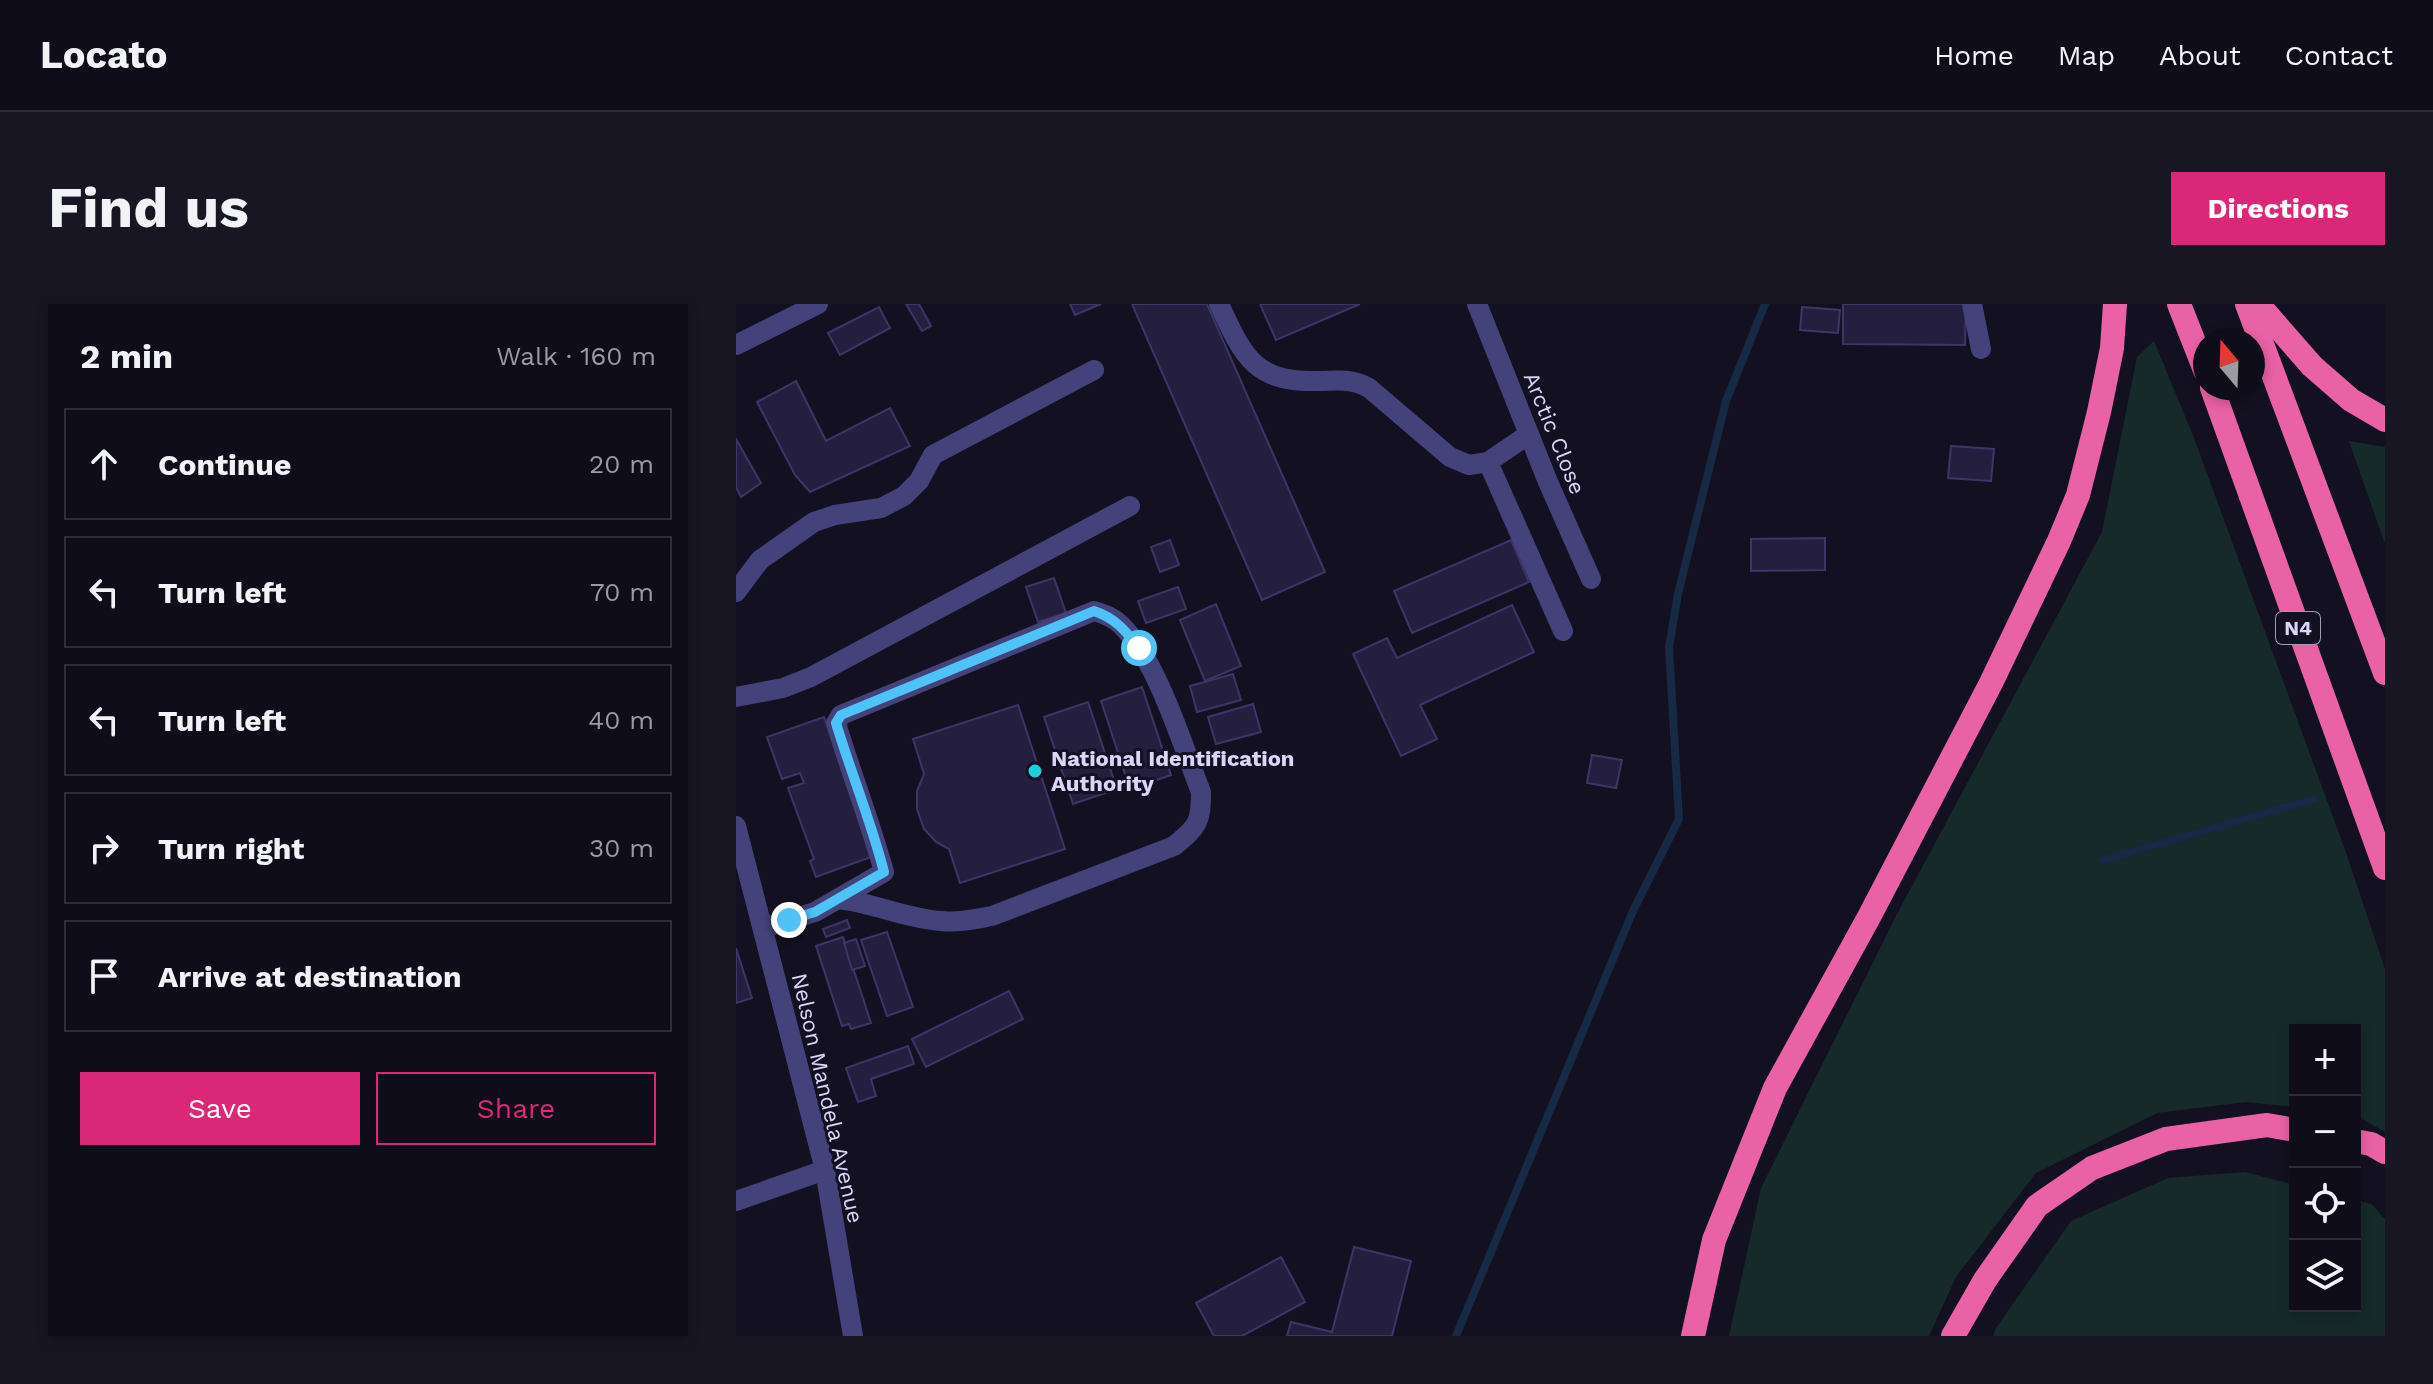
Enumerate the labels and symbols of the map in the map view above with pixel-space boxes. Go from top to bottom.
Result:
north arrow [2193,328,2265,400]
street label: Arctic Close [1519,368,1590,498]
road number: N4 [2276,612,2320,644]
route start [1121,630,1157,666]
place label: National Identification Authority [1051,746,1295,796]
marker: National Identification Authority [1026,762,1044,780]
route end [771,902,807,938]
street label: Nelson Mandela Avenue [787,971,868,1225]

